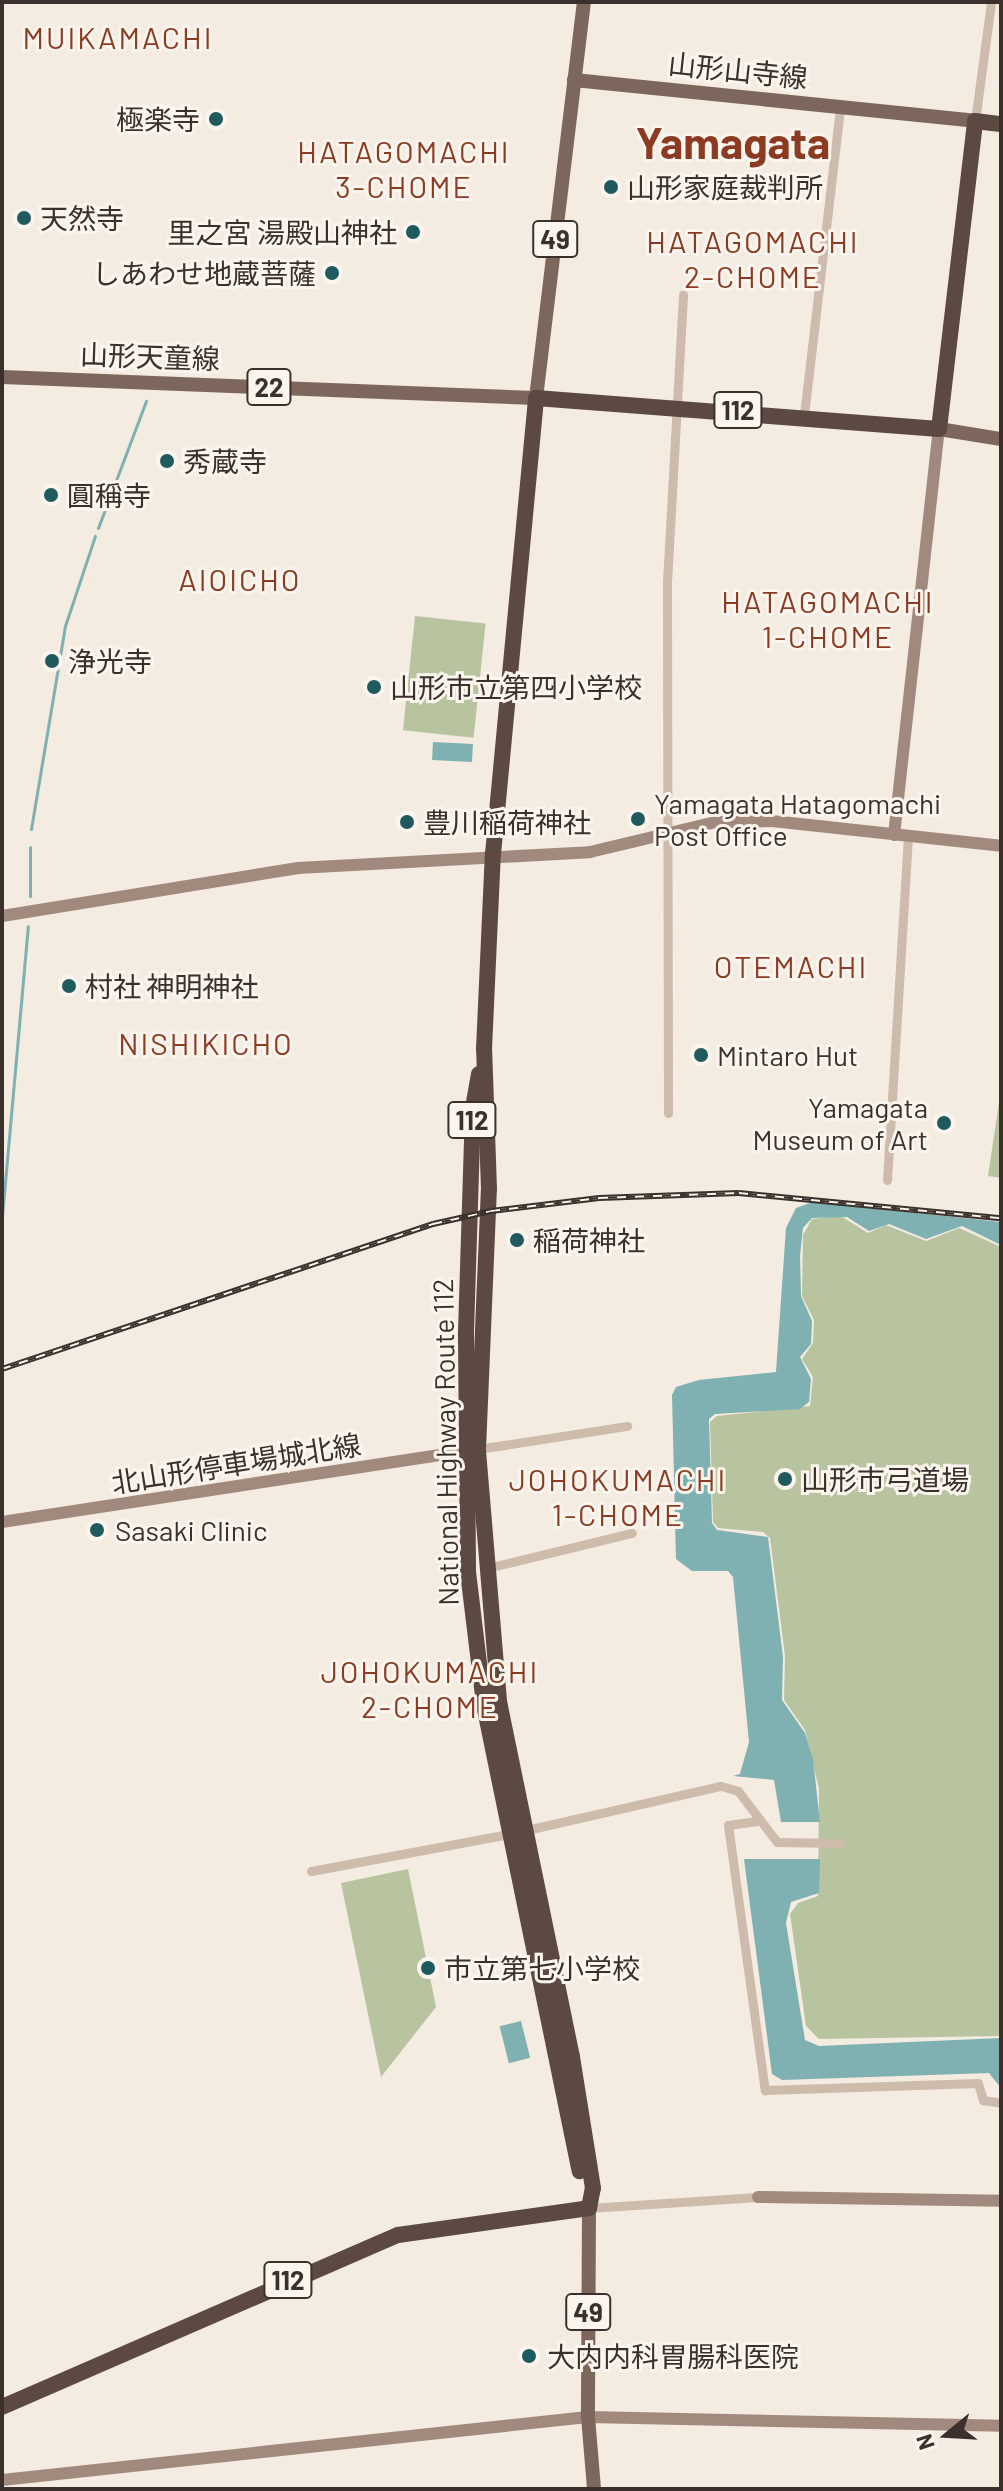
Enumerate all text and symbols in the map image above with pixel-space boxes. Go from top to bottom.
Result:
district label: MUIKAMACHI [23,19,213,55]
street label: 山形山寺線 [667,46,809,94]
place label: 極楽寺 [116,102,200,136]
marker: 極楽寺 [207,110,225,128]
district label: Yamagata [636,116,830,168]
district label: HATAGOMACHI 3-CHOME [297,133,511,204]
place label: 山形家庭裁判所 [627,170,823,204]
marker: 山形家庭裁判所 [602,178,620,196]
place label: 天然寺 [40,201,124,235]
marker: 天然寺 [15,209,33,227]
place label: 里之宮 湯殿山神社 [167,215,397,249]
road number: 49 [531,217,579,261]
marker: 里之宮 湯殿山神社 [404,223,422,241]
district label: HATAGOMACHI 2-CHOME [646,223,860,294]
place label: しあわせ地蔵菩薩 [92,256,316,290]
marker: しあわせ地蔵菩薩 [323,264,341,282]
street label: 山形天童線 [79,337,221,375]
road number: 22 [245,365,293,409]
road number: 112 [712,388,764,432]
place label: 秀蔵寺 [183,444,267,478]
marker: 秀蔵寺 [158,452,176,470]
place label: 圓稱寺 [67,478,151,512]
marker: 圓稱寺 [42,486,60,504]
district label: AIOICHO [179,561,301,597]
district label: HATAGOMACHI 1-CHOME [721,583,935,654]
place label: 浄光寺 [68,644,152,678]
marker: 浄光寺 [43,652,61,670]
place label: 山形市立第四小学校 [390,670,642,704]
marker: 山形市立第四小学校 [365,678,383,696]
place label: Yamagata Hatagomachi Post Office [654,786,941,852]
place label: 豊川稲荷神社 [423,805,591,839]
marker: Yamagata Hatagomachi Post Office [629,810,647,828]
marker: 豊川稲荷神社 [398,813,416,831]
district label: OTEMACHI [714,948,868,984]
place label: 村社 神明神社 [85,969,259,1003]
marker: 村社 神明神社 [60,977,78,995]
district label: NISHIKICHO [118,1025,294,1061]
place label: Mintaro Hut [717,1038,858,1072]
marker: Mintaro Hut [692,1046,710,1064]
place label: Yamagata Museum of Art [752,1090,928,1156]
road number: 112 [446,1098,498,1142]
marker: Yamagata Museum of Art [935,1114,953,1132]
place label: 稲荷神社 [533,1223,645,1257]
marker: 稲荷神社 [508,1231,526,1249]
street label: National Highway Route 112 [425,1278,465,1606]
street label: 北山形停車場城北線 [109,1427,363,1499]
district label: JOHOKUMACHI 1-CHOME [509,1461,727,1532]
place label: 山形市弓道場 [801,1462,969,1496]
marker: 山形市弓道場 [776,1470,794,1488]
place label: Sasaki Clinic [115,1513,268,1547]
marker: Sasaki Clinic [86,1519,108,1541]
district label: JOHOKUMACHI 2-CHOME [321,1653,539,1724]
place label: 市立第七小学校 [444,1951,640,1985]
marker: 市立第七小学校 [419,1959,437,1977]
road number: 112 [262,2258,314,2302]
road number: 49 [564,2290,612,2334]
place label: 大内内科胃腸科医院 [547,2339,799,2373]
marker: 大内内科胃腸科医院 [518,2345,540,2367]
north arrow [907,2395,987,2475]
text: N [910,2431,939,2453]

